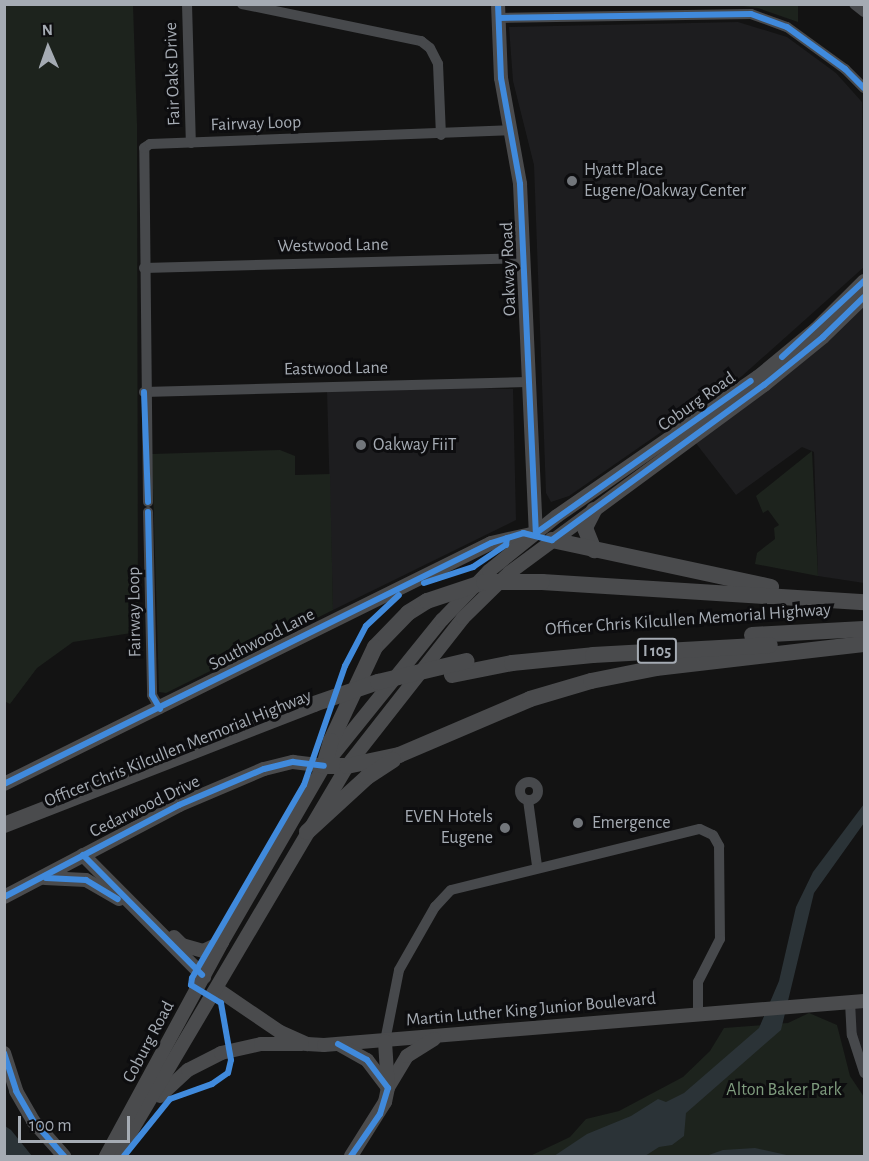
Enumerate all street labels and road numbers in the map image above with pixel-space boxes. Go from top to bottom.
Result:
street label: Fair Oaks Drive [160,22,186,126]
street label: Fairway Loop [210,112,302,136]
street label: Oakway Road [497,221,521,317]
street label: Westwood Lane [277,234,389,258]
street label: Eastwood Lane [284,357,388,381]
street label: Coburg Road [654,368,740,436]
street label: Fairway Loop [123,566,147,658]
street label: Officer Chris Kilcullen Memorial Highway [544,599,832,641]
street label: Southwood Lane [205,604,319,676]
road number: I 105 [636,638,678,664]
street label: Officer Chris Kilcullen Memorial Highway [41,685,315,813]
street label: Cedarwood Drive [86,771,204,843]
street label: Martin Luther King Junior Boulevard [405,988,657,1032]
street label: Coburg Road [118,997,180,1087]

